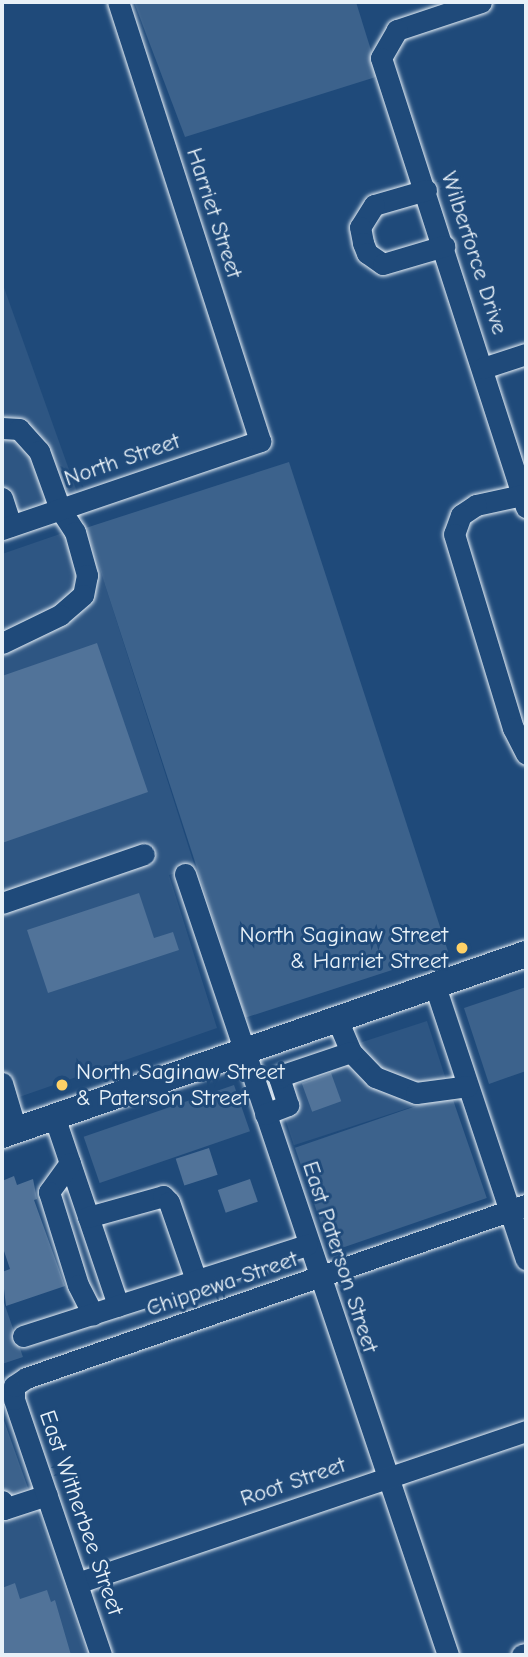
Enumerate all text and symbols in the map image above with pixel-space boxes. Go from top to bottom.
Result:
street label: Harriet Street [180,144,248,282]
street label: Wilberforce Drive [435,168,513,338]
street label: North Street [60,427,184,493]
place label: North Saginaw Street & Harriet Street [239,921,448,975]
marker: North Saginaw Street & Harriet Street [454,940,470,956]
place label: North Saginaw Street & Paterson Street [76,1058,285,1112]
marker: North Saginaw Street & Paterson Street [54,1077,70,1093]
street label: East Paterson Street [296,1158,384,1356]
street label: Chippewa Street [143,1245,301,1323]
street label: East Witherbee Street [33,1407,129,1619]
street label: Root Street [237,1451,349,1513]

